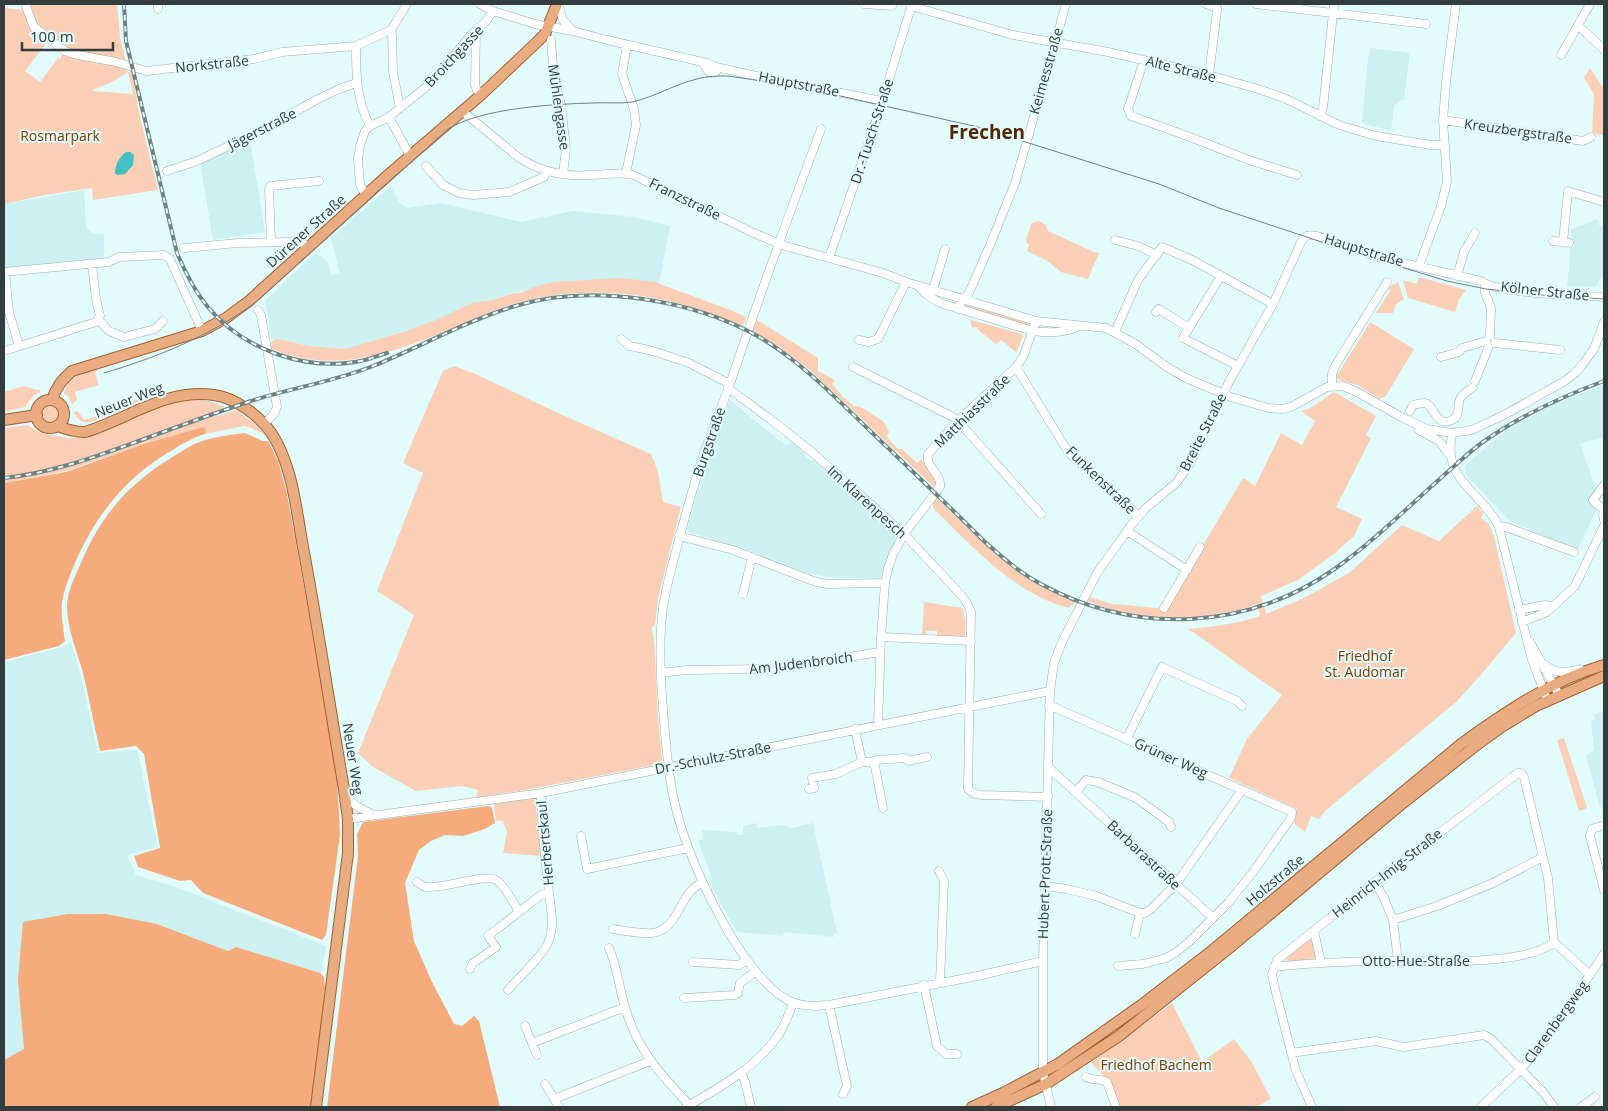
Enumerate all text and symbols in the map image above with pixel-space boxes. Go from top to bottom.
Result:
scale bar [22,20,114,52]
street label: Broichgasse [420,20,487,91]
street label: Keimesstraße [1024,25,1067,116]
text: 100 m [30,26,74,46]
street label: Norkstraße [174,50,250,77]
street label: Alte Straße [1144,51,1218,86]
street label: Mühlengasse [544,63,575,151]
street label: Hauptstraße [757,66,841,101]
street label: Dr.-Tusch-Straße [846,76,898,186]
street label: Jägerstraße [223,103,299,155]
street label: Kreuzbergstraße [1463,114,1573,148]
district label: Frechen [949,119,1025,145]
park label: Rosmarpark [20,126,100,145]
street label: Franzstraße [646,173,724,224]
street label: Dürener Straße [262,190,350,271]
street label: Hauptstraße [1322,228,1406,271]
street label: Kölner Straße [1500,276,1590,305]
street label: Matthiasstraße [930,369,1014,452]
street label: Neuer Weg [92,377,166,422]
street label: Breite Straße [1175,389,1230,474]
street label: Burgstraße [688,404,729,479]
street label: Funkenstraße [1062,442,1140,518]
street label: Im Klarenpesch [823,461,911,542]
park label: Friedhof St. Audomar [1325,646,1406,681]
street label: Am Judenbroich [748,647,854,678]
street label: Neuer Weg [338,722,369,797]
street label: Grüner Weg [1131,733,1211,782]
street label: Dr.-Schultz-Straße [653,737,773,778]
street label: Herbertskaul [531,800,558,886]
street label: Hubert-Prott-Straße [1033,808,1056,939]
street label: Barbarastraße [1103,816,1185,894]
street label: Heinrich-Imig-Straße [1328,824,1446,922]
street label: Holzstraße [1242,850,1308,910]
street label: Otto-Hue-Straße [1362,951,1470,970]
street label: Clarenbergweg [1519,976,1592,1067]
park label: Friedhof Bachem [1100,1055,1212,1074]

